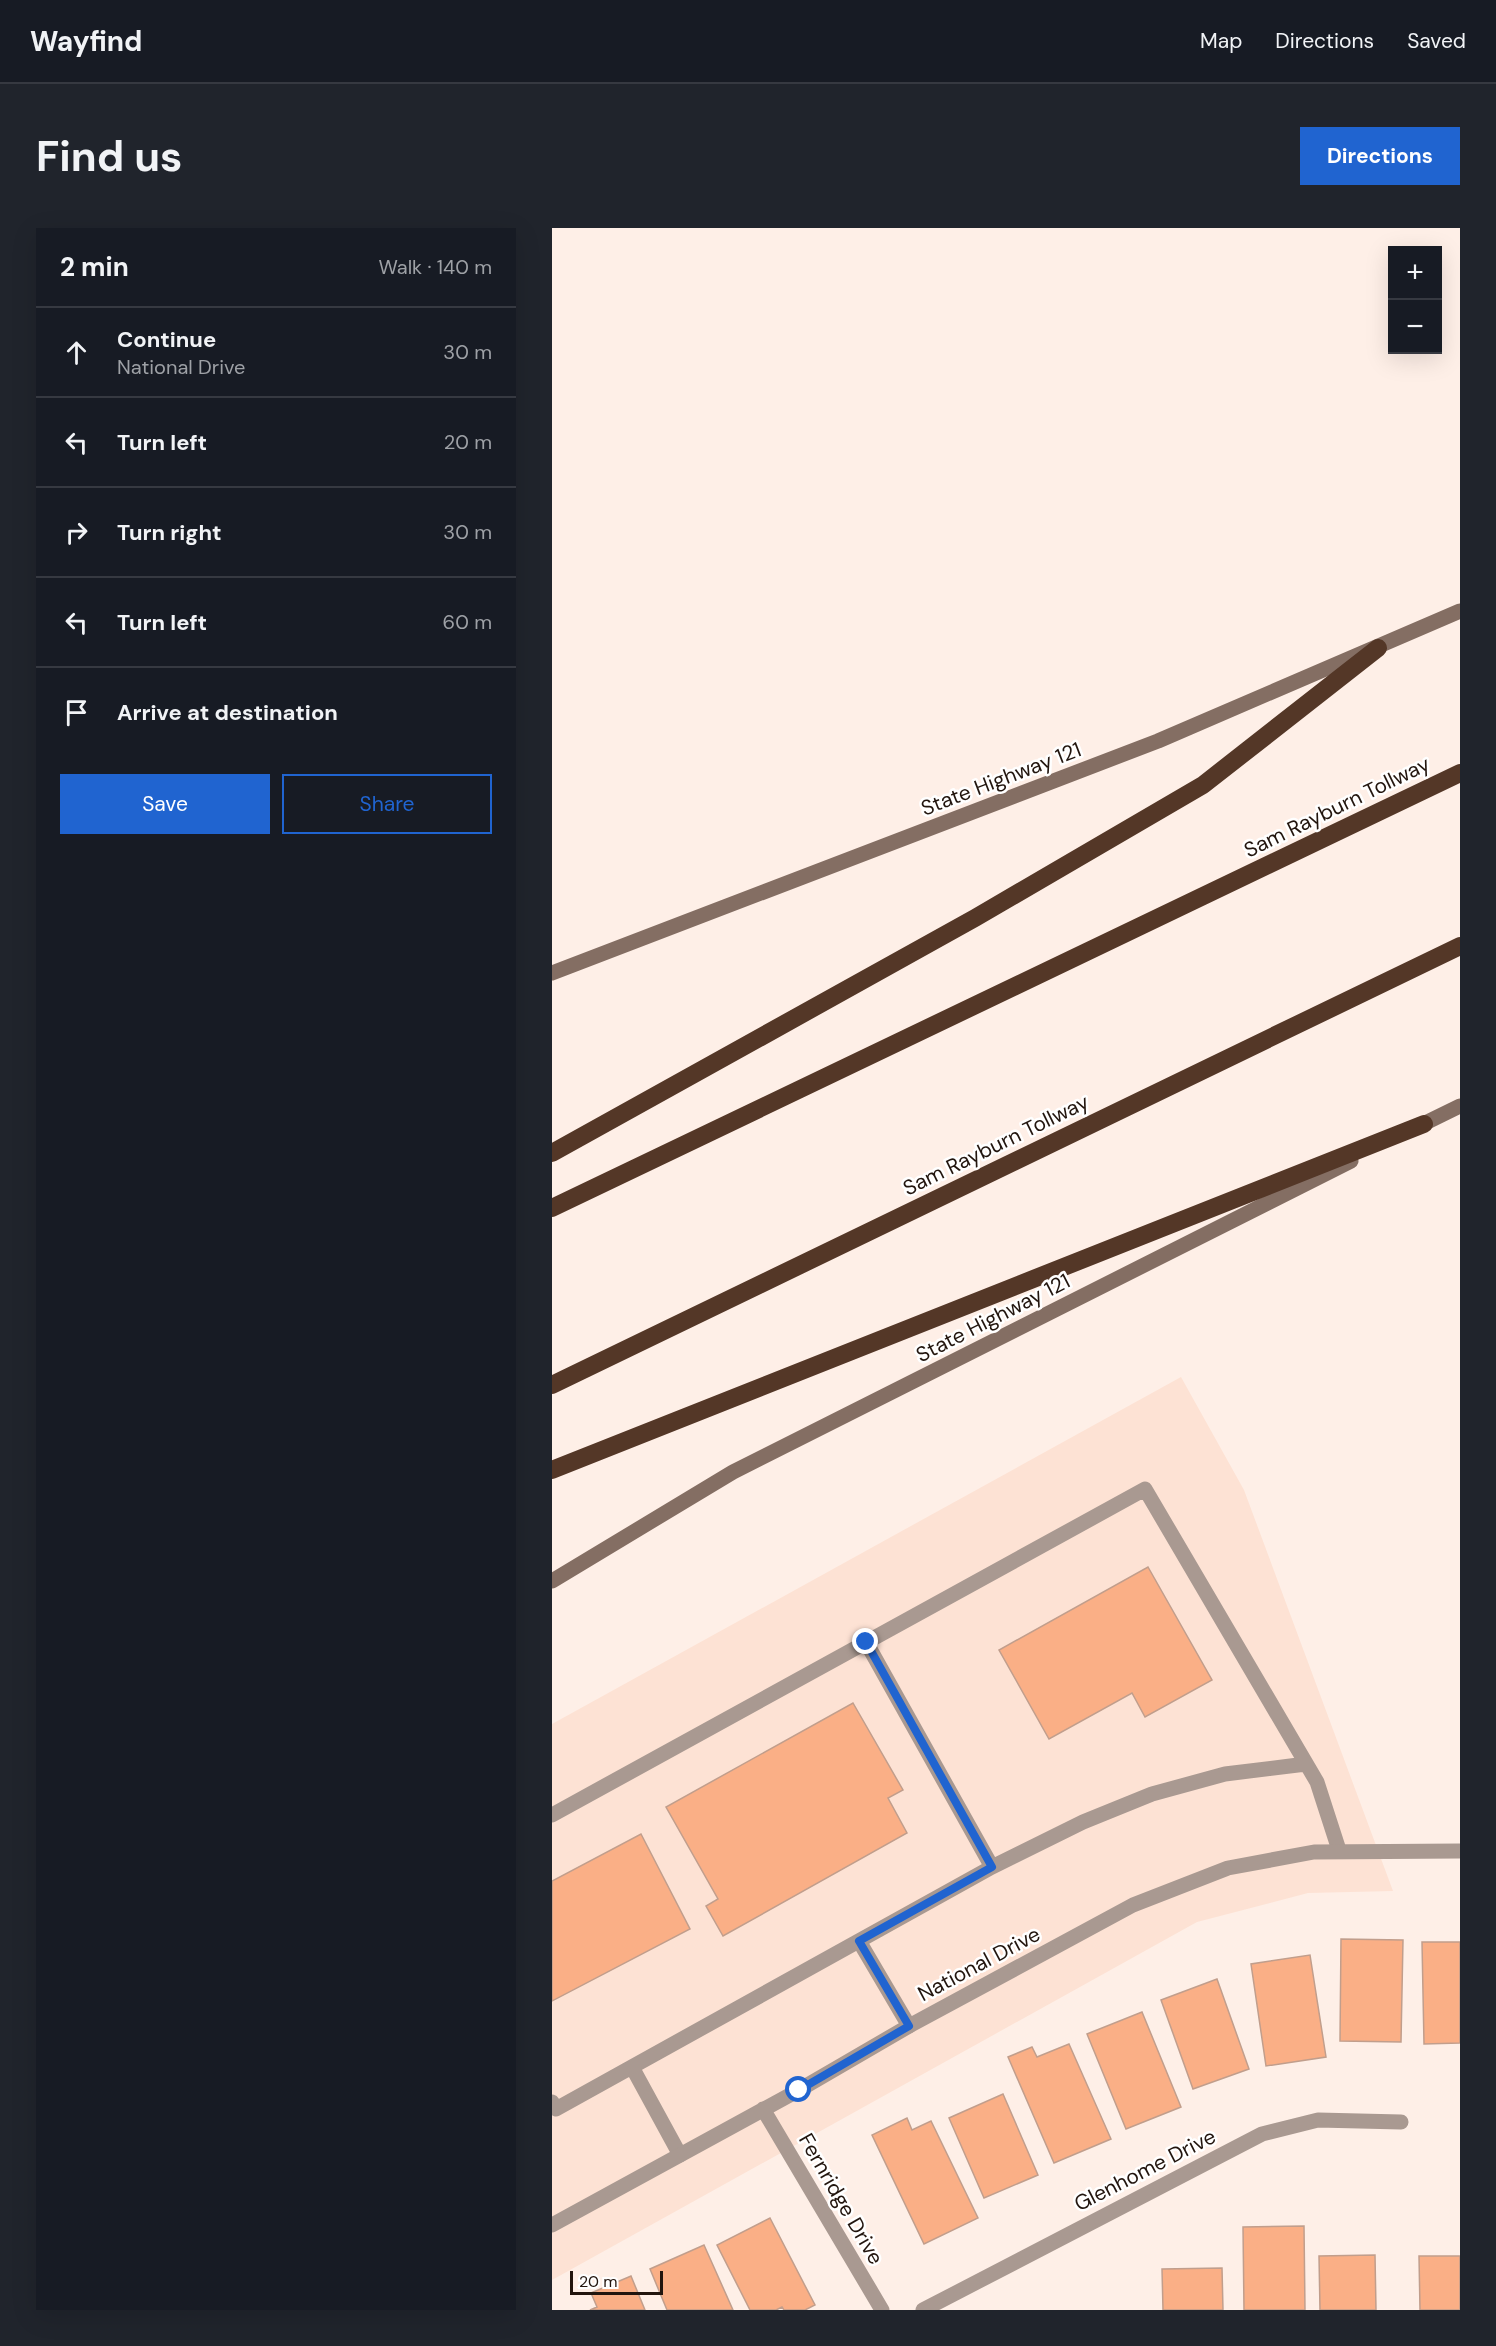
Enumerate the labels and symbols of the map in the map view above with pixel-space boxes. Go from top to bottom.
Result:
street label: State Highway 121 [917,736,1085,822]
street label: Sam Rayburn Tollway [1239,750,1435,864]
street label: Sam Rayburn Tollway [898,1088,1094,1202]
street label: State Highway 121 [911,1267,1075,1369]
route end [852,1628,878,1654]
street label: National Drive [913,1920,1045,2008]
route start [785,2076,811,2102]
street label: Glenhome Drive [1070,2122,1220,2218]
street label: Fernridge Drive [792,2128,890,2270]
scale bar [570,2268,663,2296]

